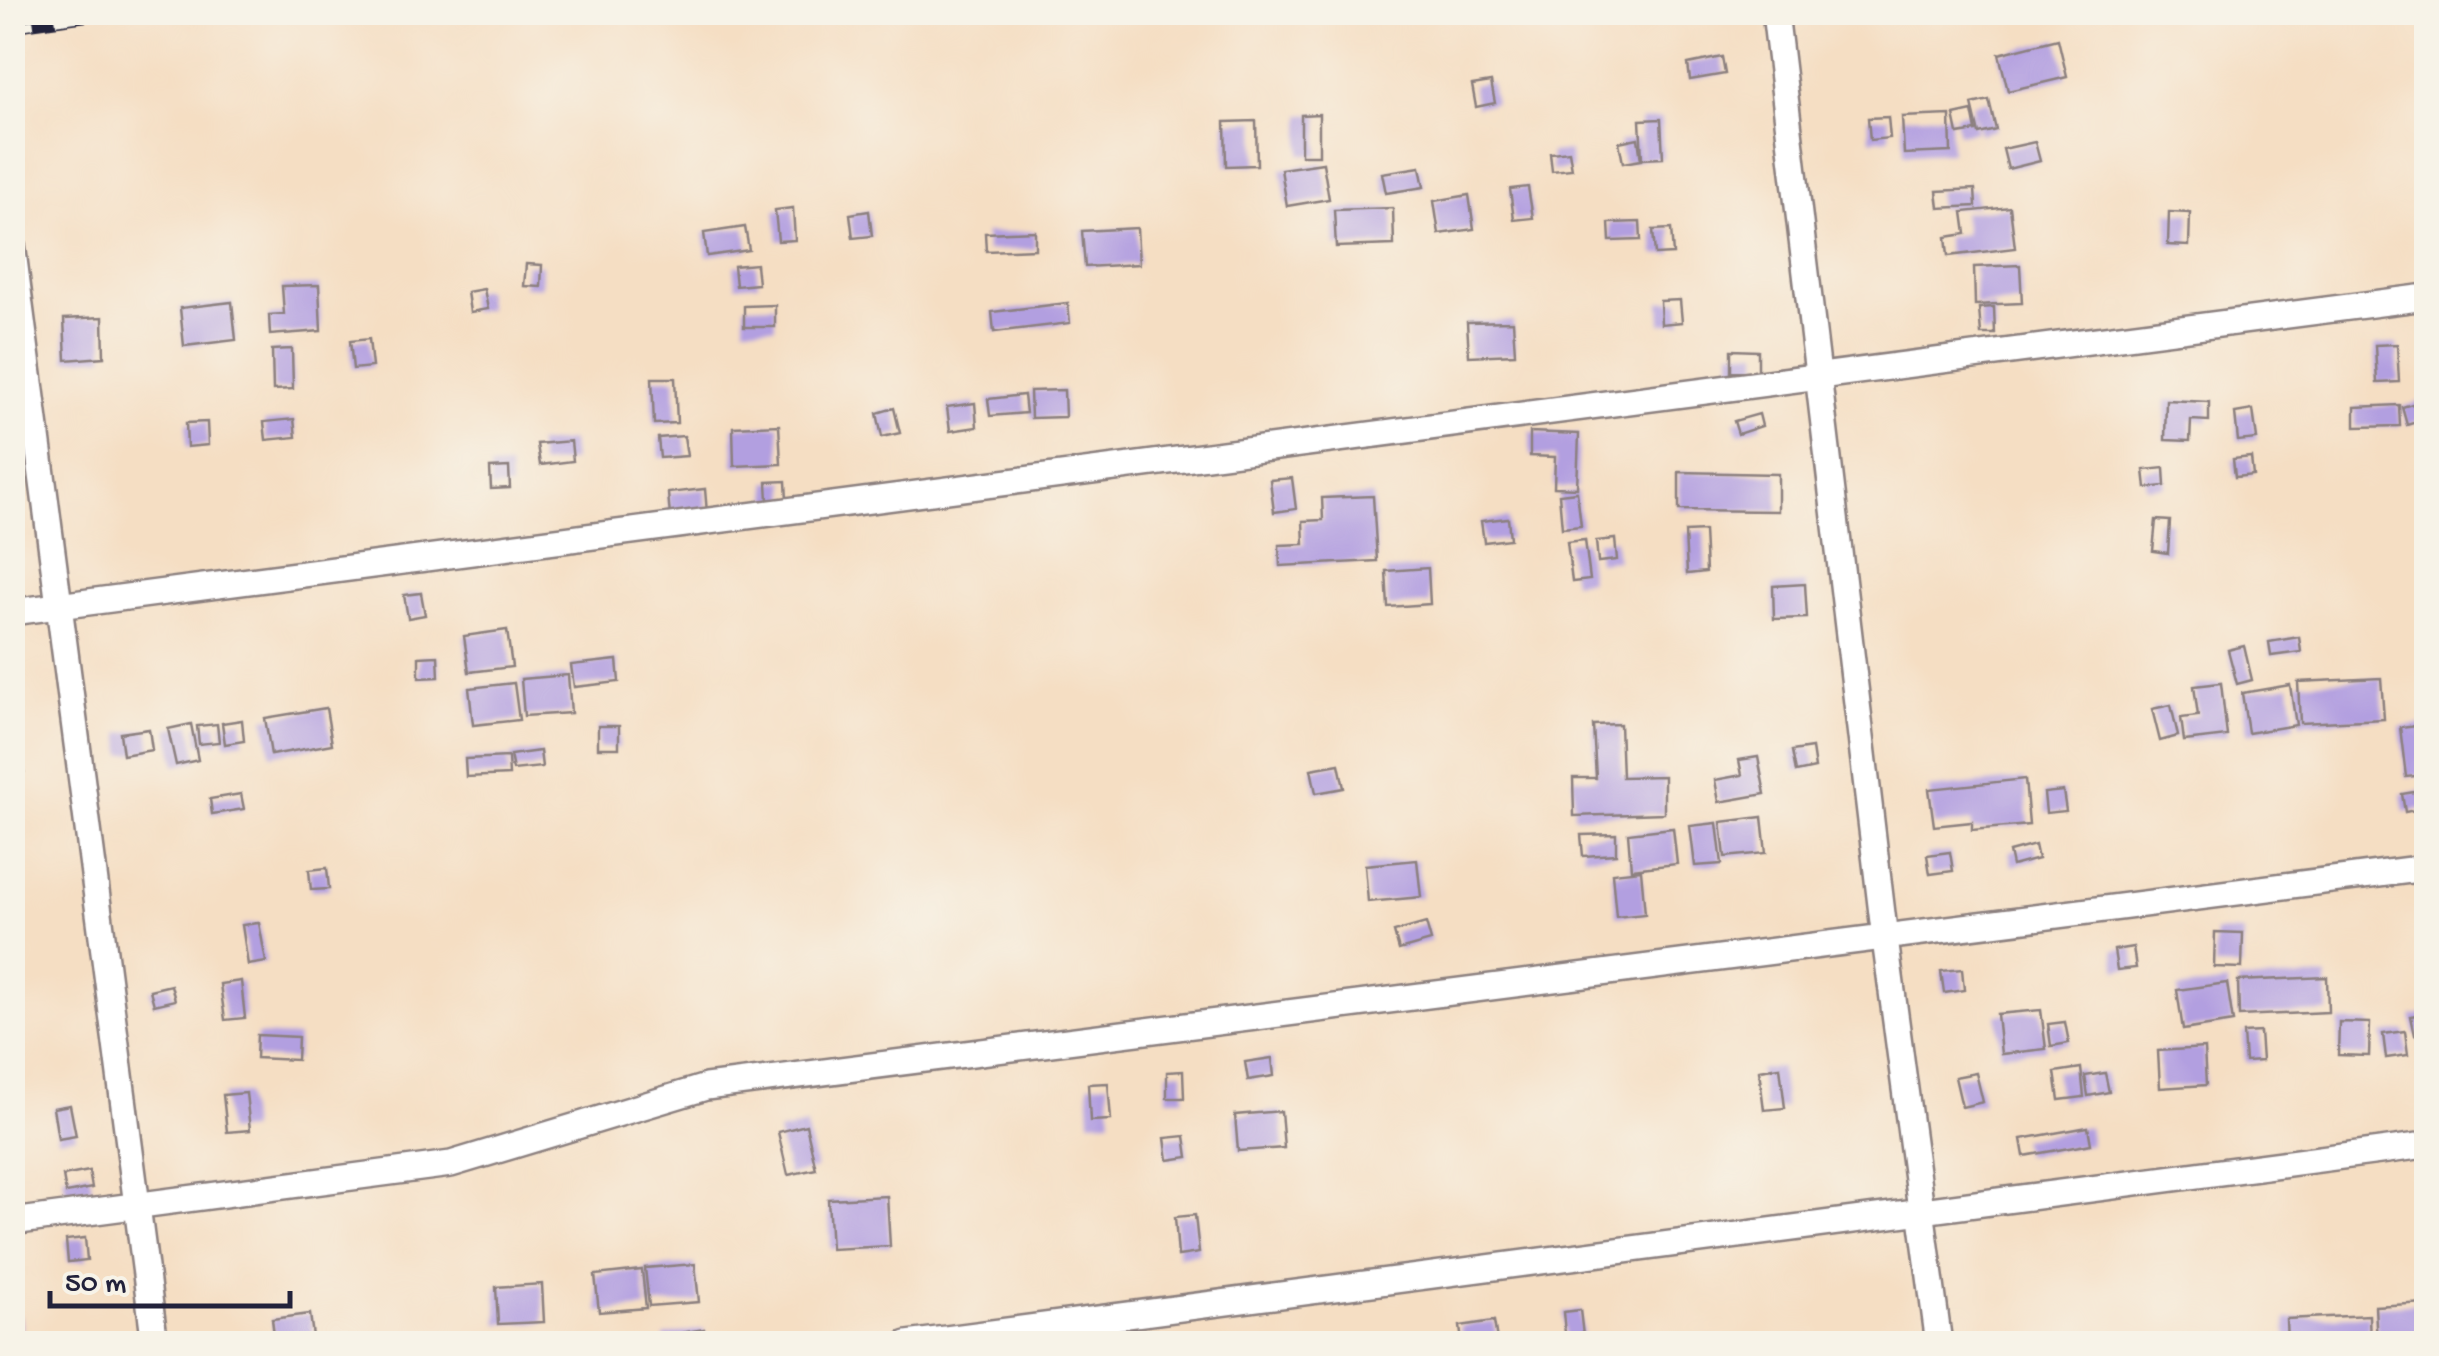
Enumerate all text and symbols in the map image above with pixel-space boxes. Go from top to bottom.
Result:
scale bar [50,1246,290,1308]
text: 50 m [65,1268,126,1303]

